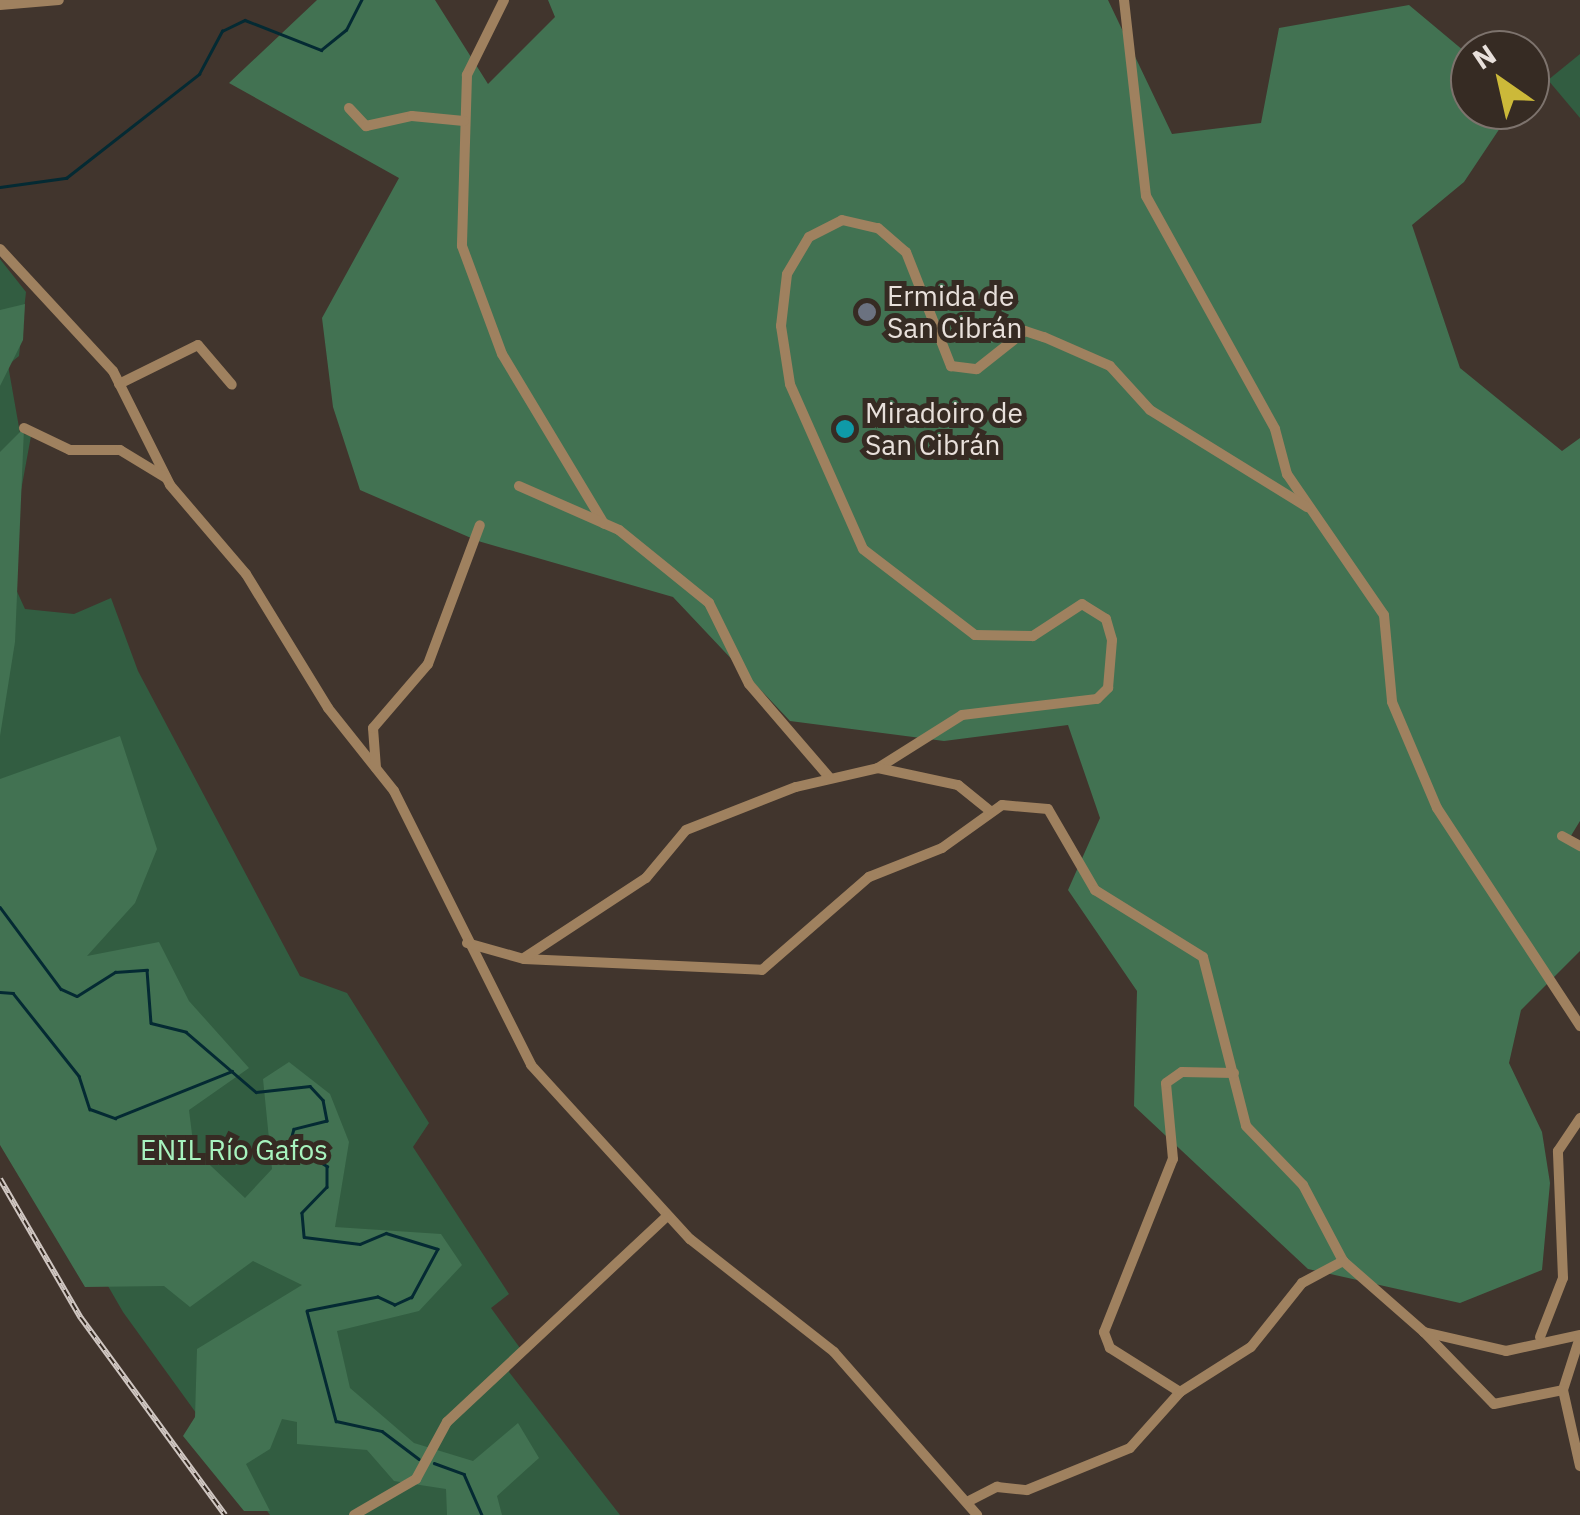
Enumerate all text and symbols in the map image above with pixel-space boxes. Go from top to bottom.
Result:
north arrow [1450,30,1550,130]
text: N [1465,35,1503,77]
place label: Ermida de San Cibrán [887,279,1022,345]
marker: Ermida de San Cibrán [856,301,878,323]
place label: Miradoiro de San Cibrán [865,396,1023,462]
marker: Miradoiro de San Cibrán [834,418,856,440]
park label: ENIL Río Gafos [140,1133,328,1167]

